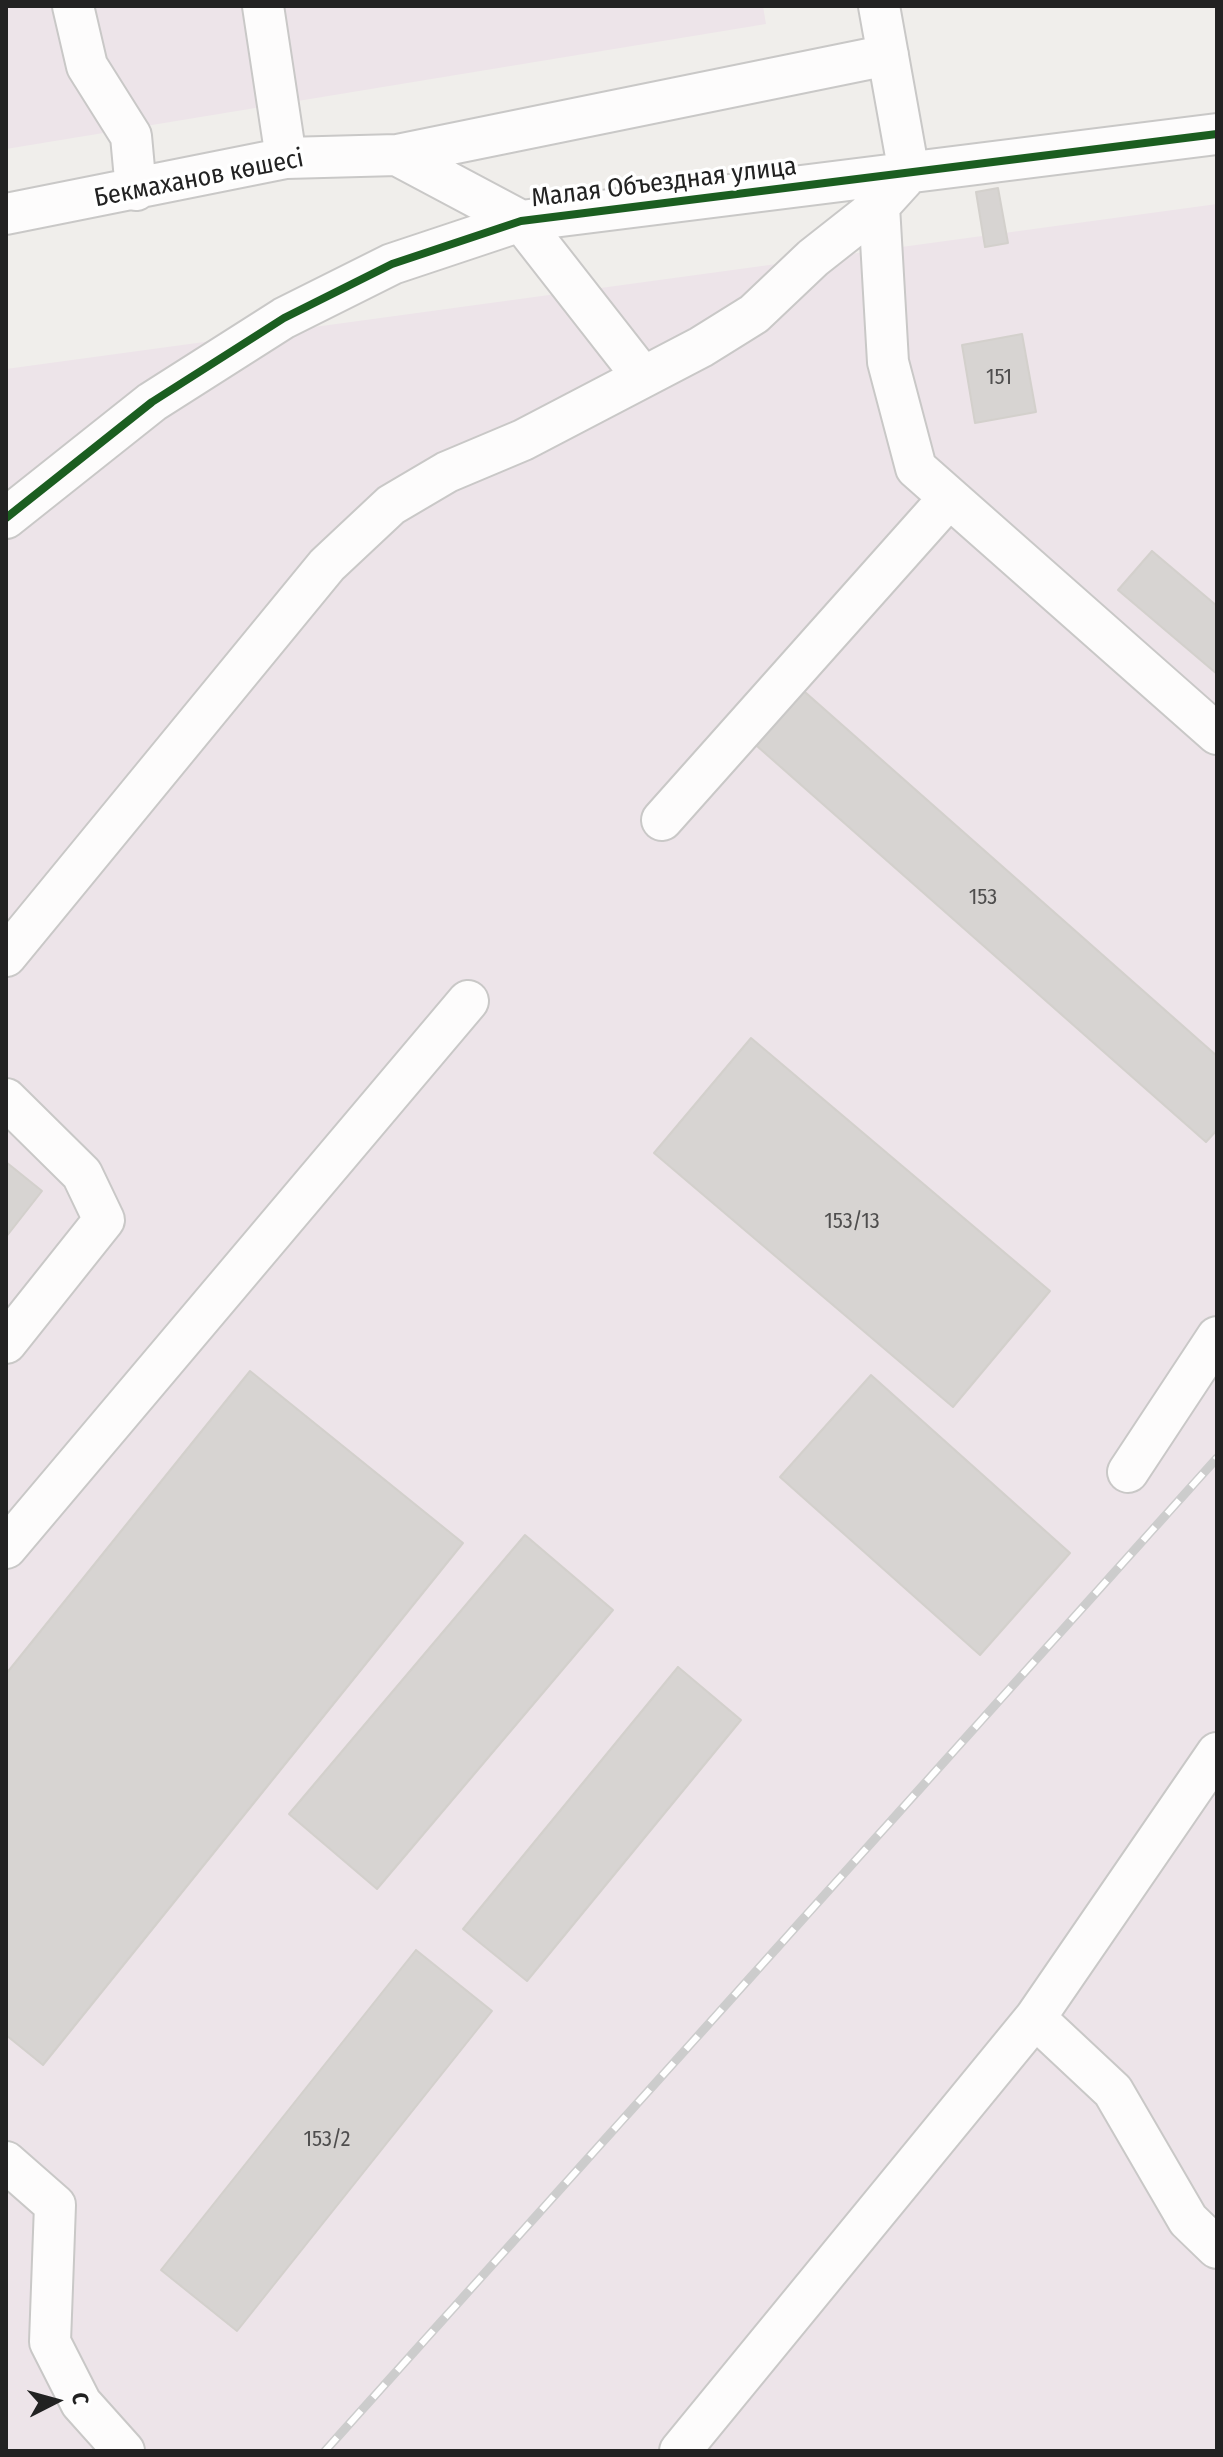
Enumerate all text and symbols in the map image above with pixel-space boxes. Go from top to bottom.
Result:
street label: Бекмаханов көшесі [92,143,306,215]
street label: Малая Объездная улица [530,151,798,215]
house number: 151 [986,365,1012,391]
house number: 153 [969,885,997,911]
house number: 153/13 [824,1209,880,1235]
house number: 153/2 [303,2127,351,2153]
north arrow [16,2361,96,2441]
text: С [66,2391,94,2406]

